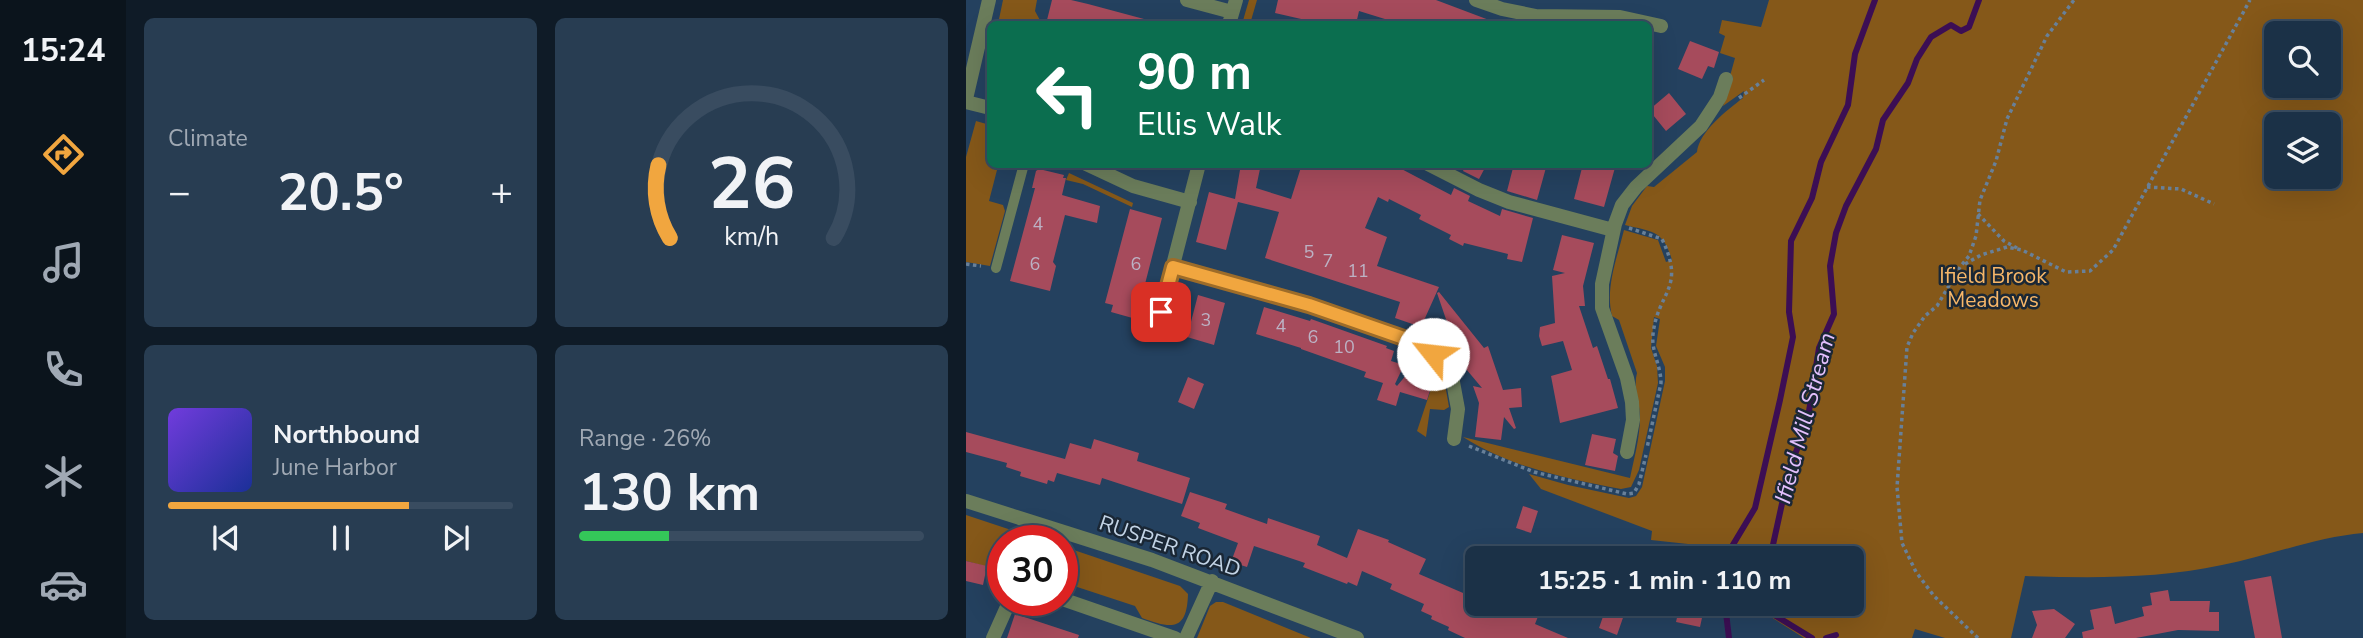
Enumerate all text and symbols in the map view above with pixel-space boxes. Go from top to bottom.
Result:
map controls [2264,21,2341,189]
button: search [2264,21,2341,98]
text: 15:24 [21,29,105,72]
text: 90 m [1137,39,1252,106]
icon: left [1022,49,1113,140]
text: Ellis Walk [1137,103,1281,146]
button: layers [2264,112,2341,189]
text: Climate [168,123,248,154]
icon: directions [39,130,88,179]
text: 26 [708,135,795,235]
text: 20.5° [277,157,404,228]
text: − [168,167,191,218]
text: + [490,167,513,218]
house number: 4 [1033,212,1044,236]
text: km/h [724,220,779,254]
icon: music [39,238,88,287]
house number: 5 [1304,240,1314,264]
house number: 7 [1323,249,1333,273]
house number: 6 [1030,252,1040,276]
house number: 6 [1131,252,1141,276]
house number: 11 [1347,259,1369,283]
park label: Ifield Brook Meadows [1939,262,2047,314]
pin [1131,282,1191,342]
icon: arrive [1142,293,1180,331]
house number: 3 [1201,308,1211,332]
house number: 4 [1276,314,1287,338]
position arrow [1396,317,1470,391]
house number: 6 [1308,325,1318,349]
water label: Ifield Mill Stream [1767,329,1843,507]
house number: 10 [1333,335,1355,359]
icon: phone [39,345,88,394]
text: Northbound [273,417,420,452]
text: Range · 26% [579,423,711,454]
icon: climate [39,452,88,501]
text: June Harbor [273,452,397,483]
text: 130 km [579,457,760,528]
street label: RUSPER ROAD [1096,509,1244,583]
icon: previous [207,519,245,557]
icon: pause [322,519,360,557]
icon: next [437,519,475,557]
speed limit sign: 30 [987,525,1078,616]
icon: car [39,560,88,609]
text: 15:25 · 1 min · 110 m [1538,563,1791,598]

